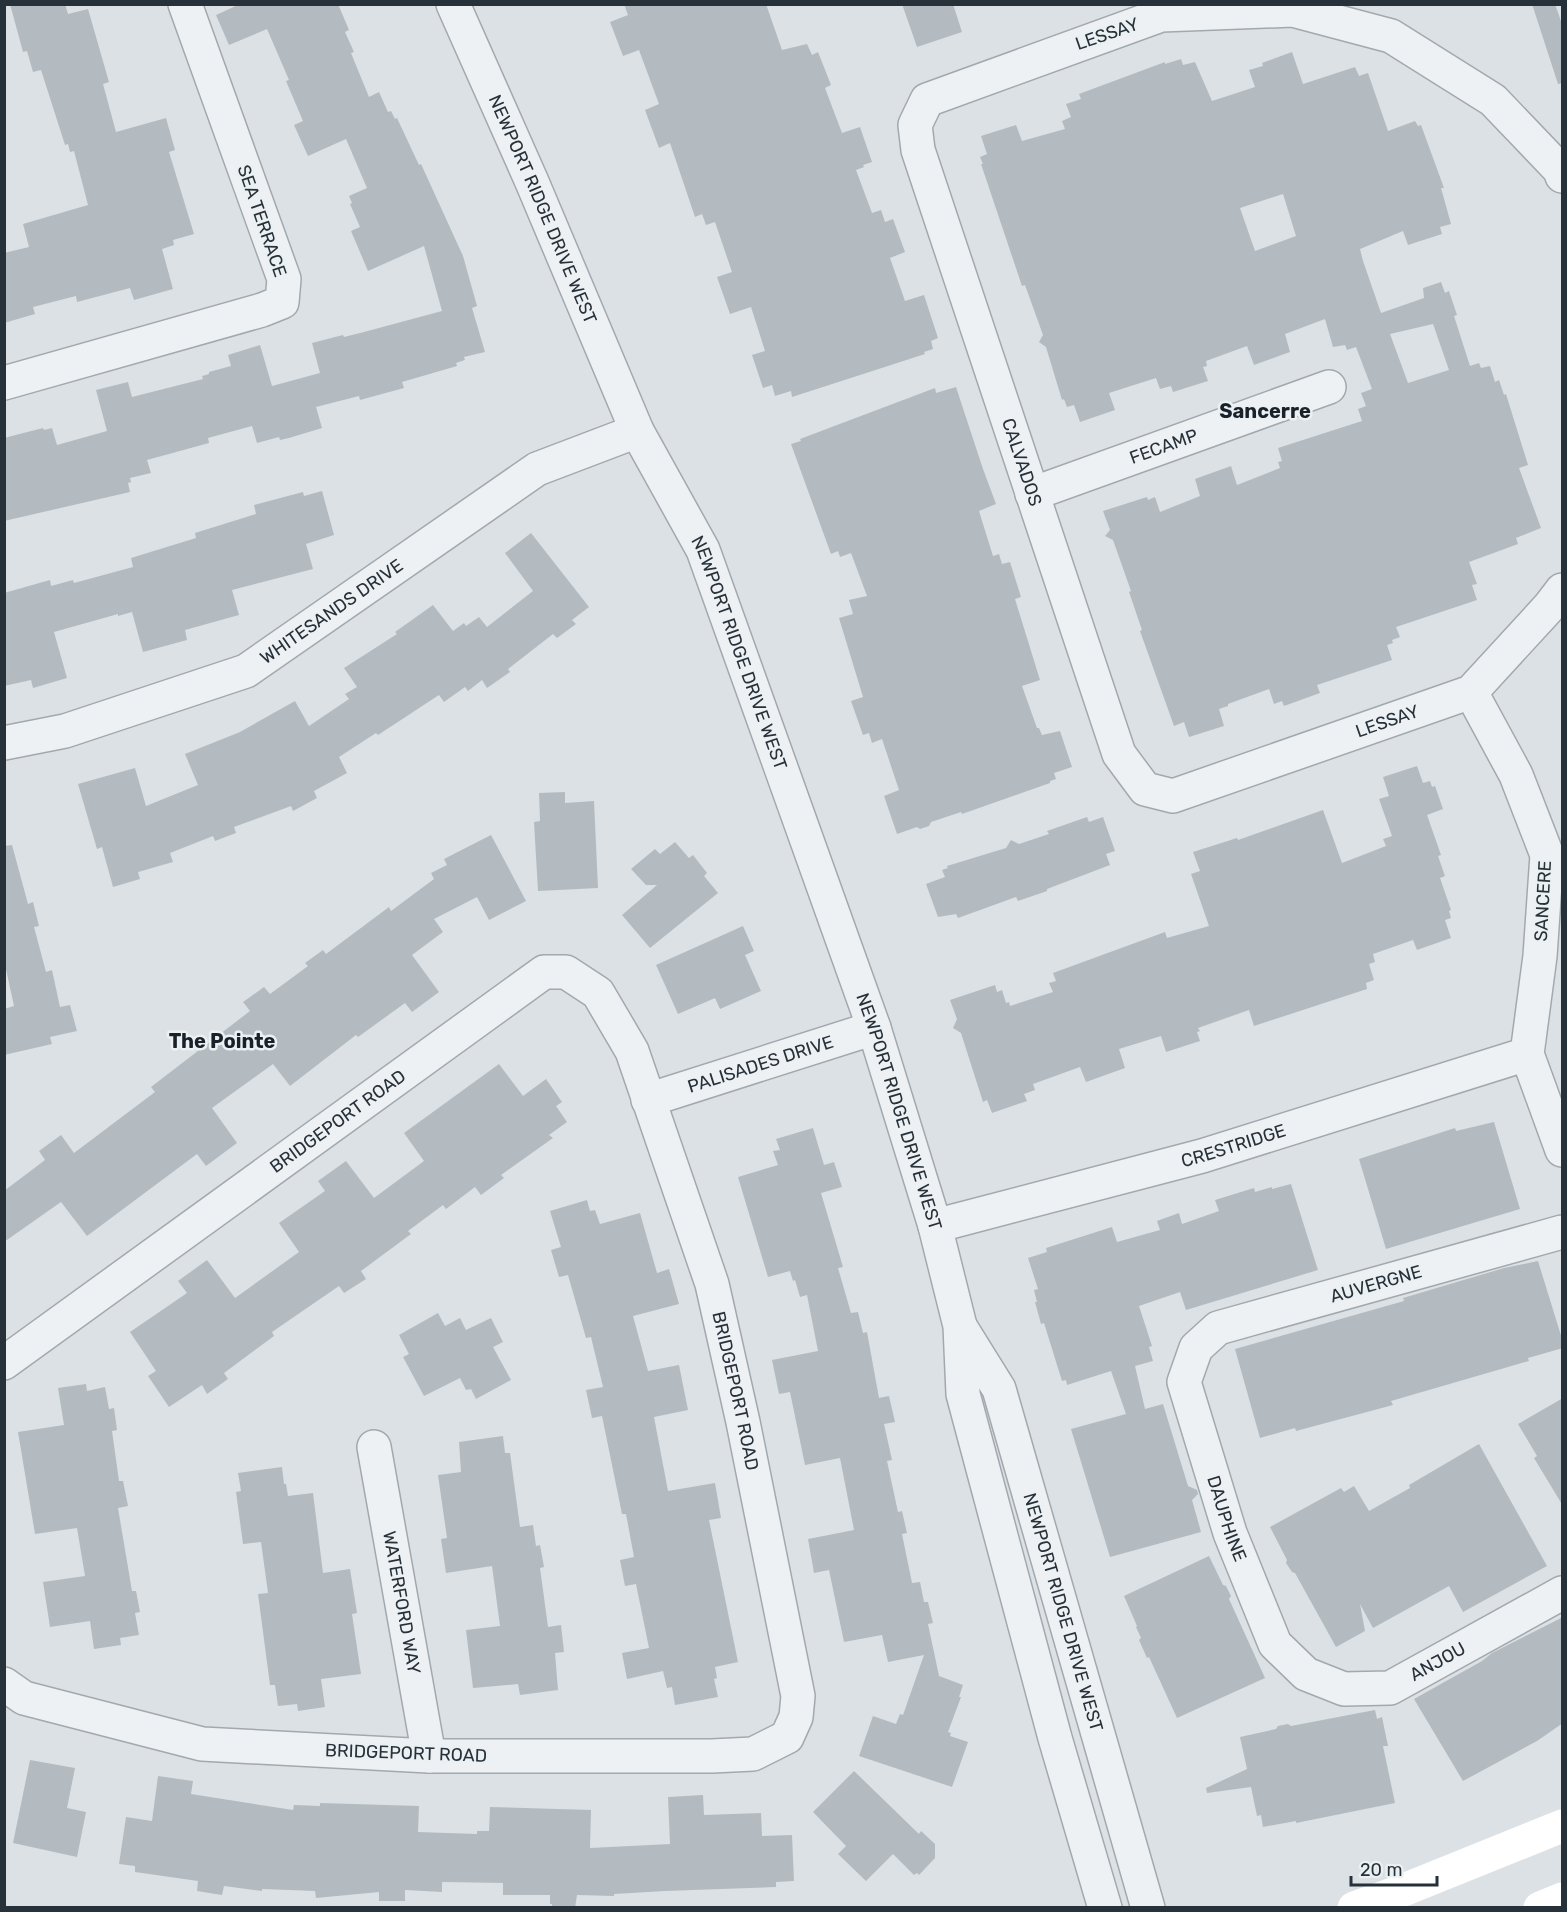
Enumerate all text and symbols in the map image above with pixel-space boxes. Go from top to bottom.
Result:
street label: LESSAY [1072,13,1142,55]
street label: NEWPORT RIDGE DRIVE WEST [484,91,602,327]
street label: SEA TERRACE [233,162,291,280]
district label: Sancerre [1219,399,1311,423]
street label: CALVADOS [997,415,1047,509]
street label: FECAMP [1127,424,1201,469]
street label: NEWPORT RIDGE DRIVE WEST [686,532,792,773]
street label: WHITESANDS DRIVE [256,554,407,669]
street label: LESSAY [1353,700,1422,742]
street label: SANCERE [1530,860,1556,942]
street label: NEWPORT RIDGE DRIVE WEST [851,990,947,1233]
district label: The Pointe [169,1029,275,1053]
street label: PALISADES DRIVE [685,1031,836,1098]
street label: BRIDGEPORT ROAD [266,1065,410,1178]
street label: CRESTRIDGE [1179,1119,1289,1172]
street label: AUVERGNE [1328,1260,1424,1308]
street label: BRIDGEPORT ROAD [707,1309,763,1472]
street label: DAUPHINE [1202,1473,1251,1565]
street label: NEWPORT RIDGE DRIVE WEST [1018,1490,1108,1734]
street label: WATERFORD WAY [378,1529,425,1676]
street label: ANJOU [1406,1637,1470,1686]
street label: BRIDGEPORT ROAD [325,1739,487,1767]
scale bar [1351,1849,1436,1887]
text: 20 m [1360,1859,1402,1881]

